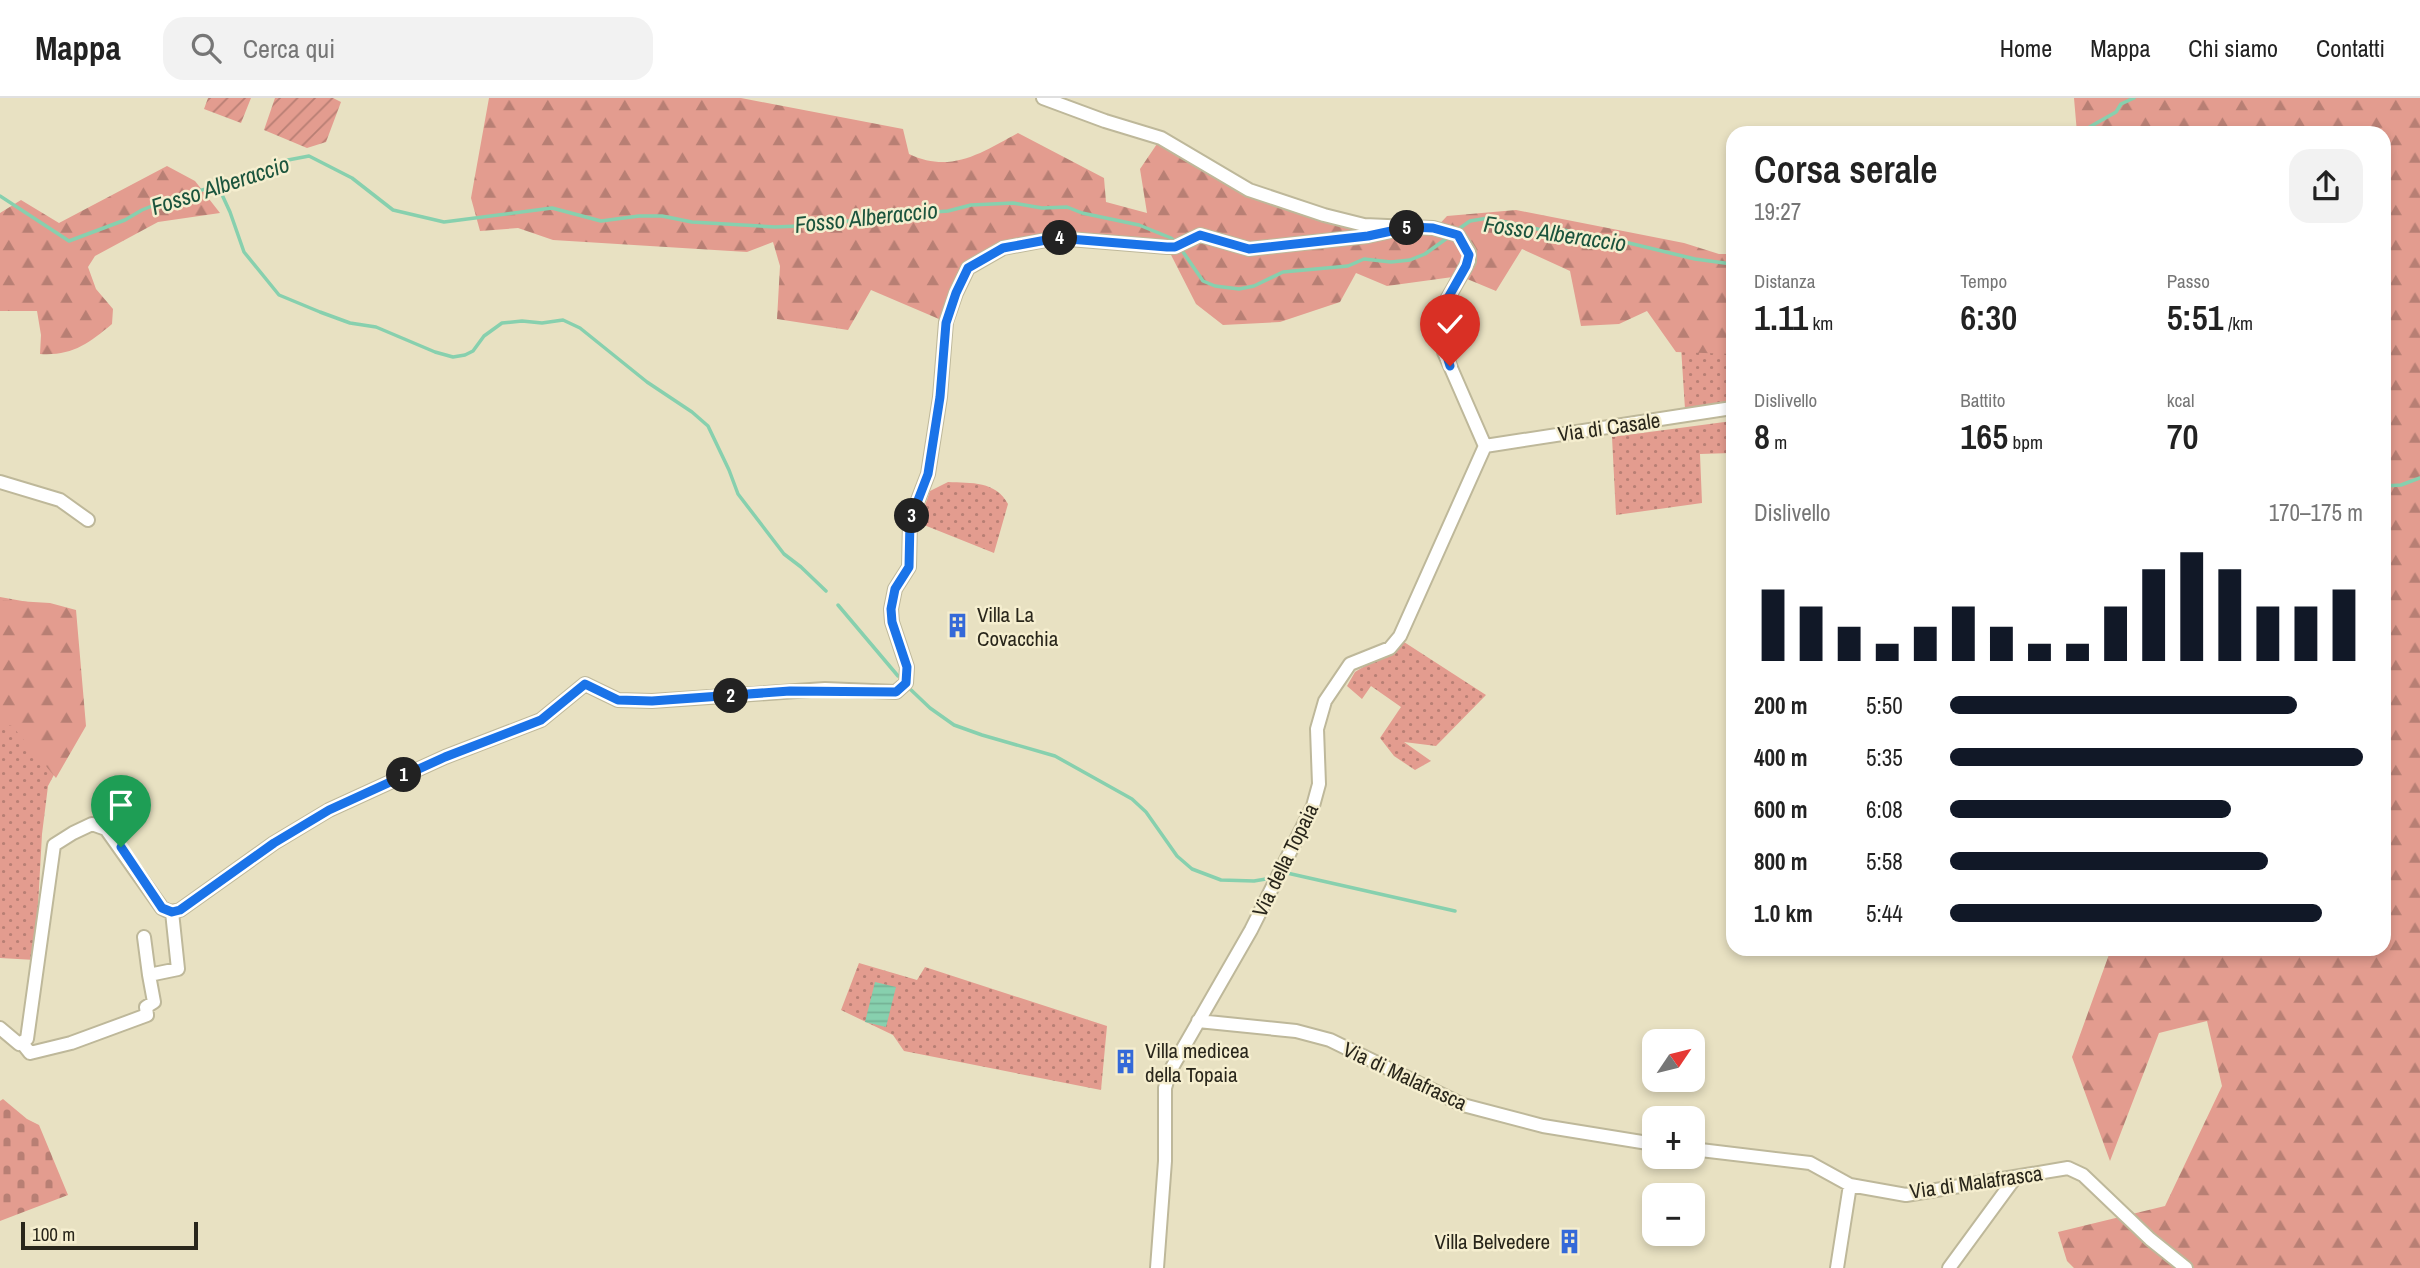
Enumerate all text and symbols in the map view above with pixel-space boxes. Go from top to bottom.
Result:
search box [163,17,653,80]
text: Mappa [35,26,121,70]
icon: search [187,29,225,67]
text: Cerca qui [243,31,335,66]
text: Home [2000,32,2052,64]
text: Mappa [2090,32,2150,64]
text: Chi siamo [2188,32,2278,64]
text: Contatti [2316,32,2385,64]
text: Corsa serale [1754,144,1937,195]
water label: Fosso Alberaccio [147,148,293,222]
button: share [2289,149,2363,223]
water label: Fosso Alberaccio [793,194,939,240]
text: 19:27 [1754,196,1801,227]
water label: Fosso Alberaccio [1482,208,1628,258]
pin: 5 [1390,211,1424,246]
text: 5 [1402,214,1411,240]
pin: 4 [1042,220,1078,256]
text: 4 [1055,224,1064,250]
text: Distanza [1754,268,1815,294]
text: Tempo [1960,268,2007,294]
text: Passo [2167,268,2210,294]
pin [1420,294,1480,366]
text: 1.11 [1754,294,1808,341]
text: 6:30 [1960,294,2017,341]
text: 5:51 [2167,294,2224,341]
icon: check [1431,305,1469,343]
text: km [1808,310,1833,336]
text: /km [2224,310,2253,336]
text: Dislivello [1754,387,1817,413]
text: Battito [1960,387,2005,413]
text: kcal [2167,387,2194,413]
street label: Via di Casale [1556,405,1662,449]
text: 8 [1754,413,1770,460]
text: 165 [1960,413,2008,460]
text: 70 [2167,413,2199,460]
text: m [1770,429,1787,455]
text: bpm [2008,429,2043,455]
text: Dislivello [1754,497,1831,528]
text: 170–175 m [2269,497,2363,528]
pin: 3 [894,498,930,534]
text: 3 [907,502,916,528]
place label: Villa La Covacchia [977,600,1059,653]
building icon: Villa La Covacchia [943,612,971,640]
pin: 2 [714,678,748,714]
text: 2 [726,682,735,708]
text: 200 m [1754,690,1807,721]
text: 5:50 [1866,690,1903,721]
text: 400 m [1754,742,1807,773]
text: 5:35 [1866,742,1903,773]
pin: 1 [386,758,422,792]
text: 1 [399,761,408,787]
pin [91,775,151,847]
icon: arrive [102,786,140,824]
text: 600 m [1754,794,1807,825]
text: 6:08 [1866,794,1903,825]
street label: Via della Topaia [1245,798,1325,922]
text: 800 m [1754,846,1807,877]
text: 5:58 [1866,846,1903,877]
text: 1.0 km [1754,898,1813,929]
text: 5:44 [1866,898,1903,929]
north arrow [1642,1029,1704,1092]
map controls [1642,1029,1705,1246]
street label: Via di Malafrasca [1338,1035,1472,1118]
place label: Villa medicea della Topaia [1145,1036,1249,1089]
building icon: Villa medicea della Topaia [1111,1048,1139,1076]
button: + [1642,1106,1705,1169]
street label: Via di Malafrasca [1908,1158,2045,1206]
button: − [1642,1183,1705,1246]
scale bar [21,1219,198,1251]
text: 100 m [32,1221,75,1247]
place label: Villa Belvedere [1434,1227,1550,1256]
building icon: Villa Belvedere [1556,1227,1584,1255]

